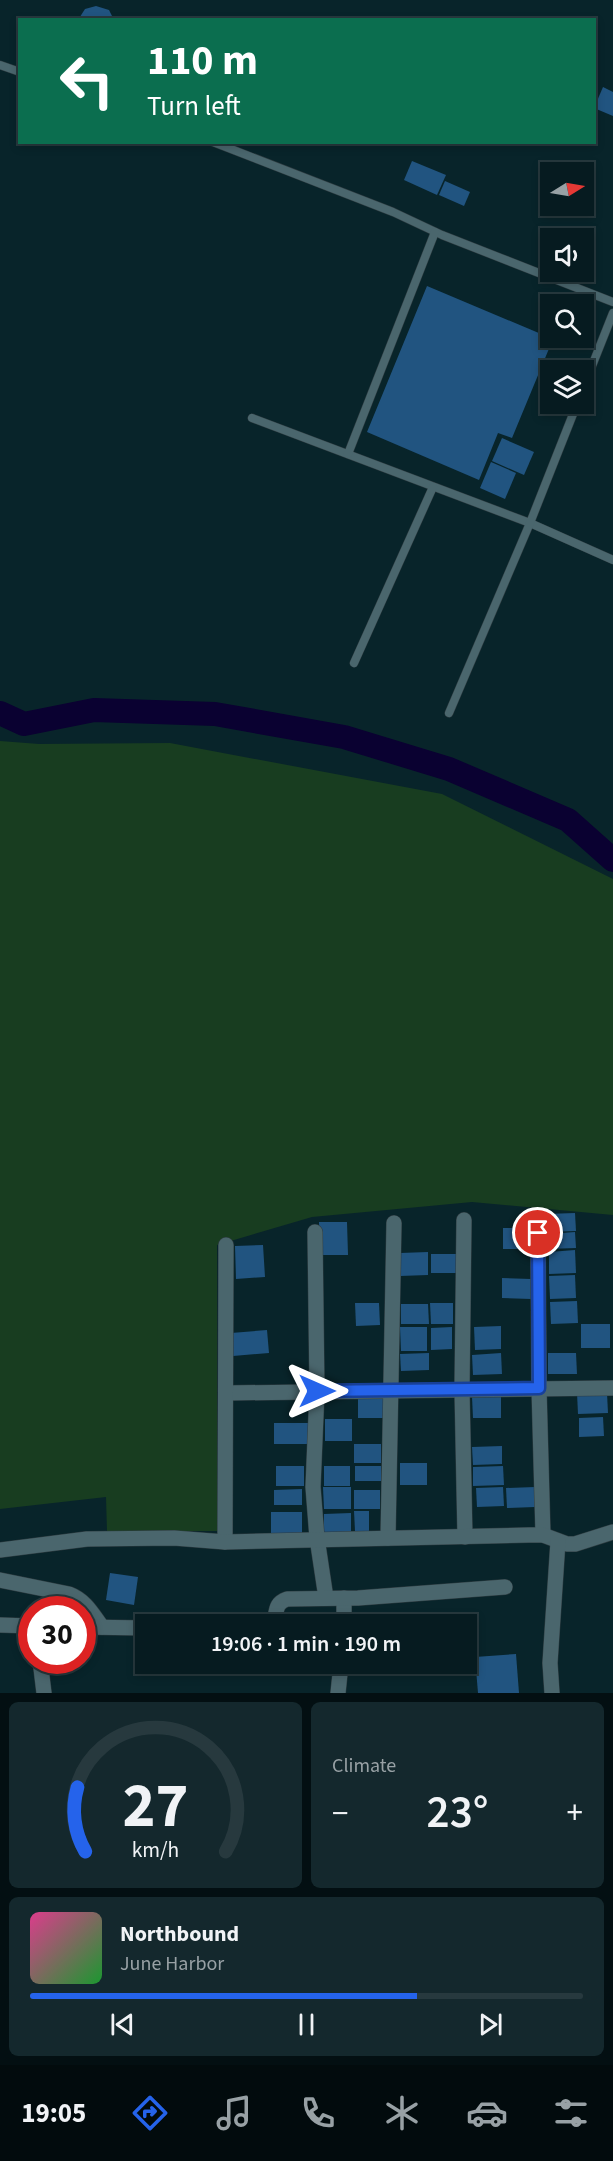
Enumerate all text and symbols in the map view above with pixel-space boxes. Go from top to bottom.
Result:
text: 110 m [147,31,258,91]
icon: left [48,42,126,120]
text: Turn left [147,87,241,126]
north arrow [540,162,594,216]
map controls [540,162,594,414]
button: sound [540,228,594,282]
button: search [540,294,594,348]
button: layers [540,360,594,414]
pin [512,1207,563,1258]
icon: arrive [521,1216,554,1249]
position arrow [285,1359,349,1423]
speed limit sign: 30 [18,1596,96,1674]
text: 19:06 · 1 min · 190 m [211,1628,401,1660]
text: Climate [332,1752,396,1780]
text: 27 [123,1762,188,1851]
text: 23° [427,1781,488,1845]
text: − [332,1790,348,1837]
text: + [567,1790,583,1837]
text: km/h [132,1835,179,1866]
text: Northbound [120,1918,239,1950]
text: June Harbor [120,1950,224,1978]
icon: previous [106,2008,139,2041]
icon: pause [290,2008,323,2041]
icon: next [474,2008,507,2041]
icon: directions [129,2092,171,2134]
icon: music [213,2092,255,2134]
icon: phone [297,2092,339,2134]
icon: climate [381,2092,423,2134]
icon: car [466,2092,508,2134]
icon: filters [550,2092,592,2134]
text: 19:05 [21,2094,86,2133]

